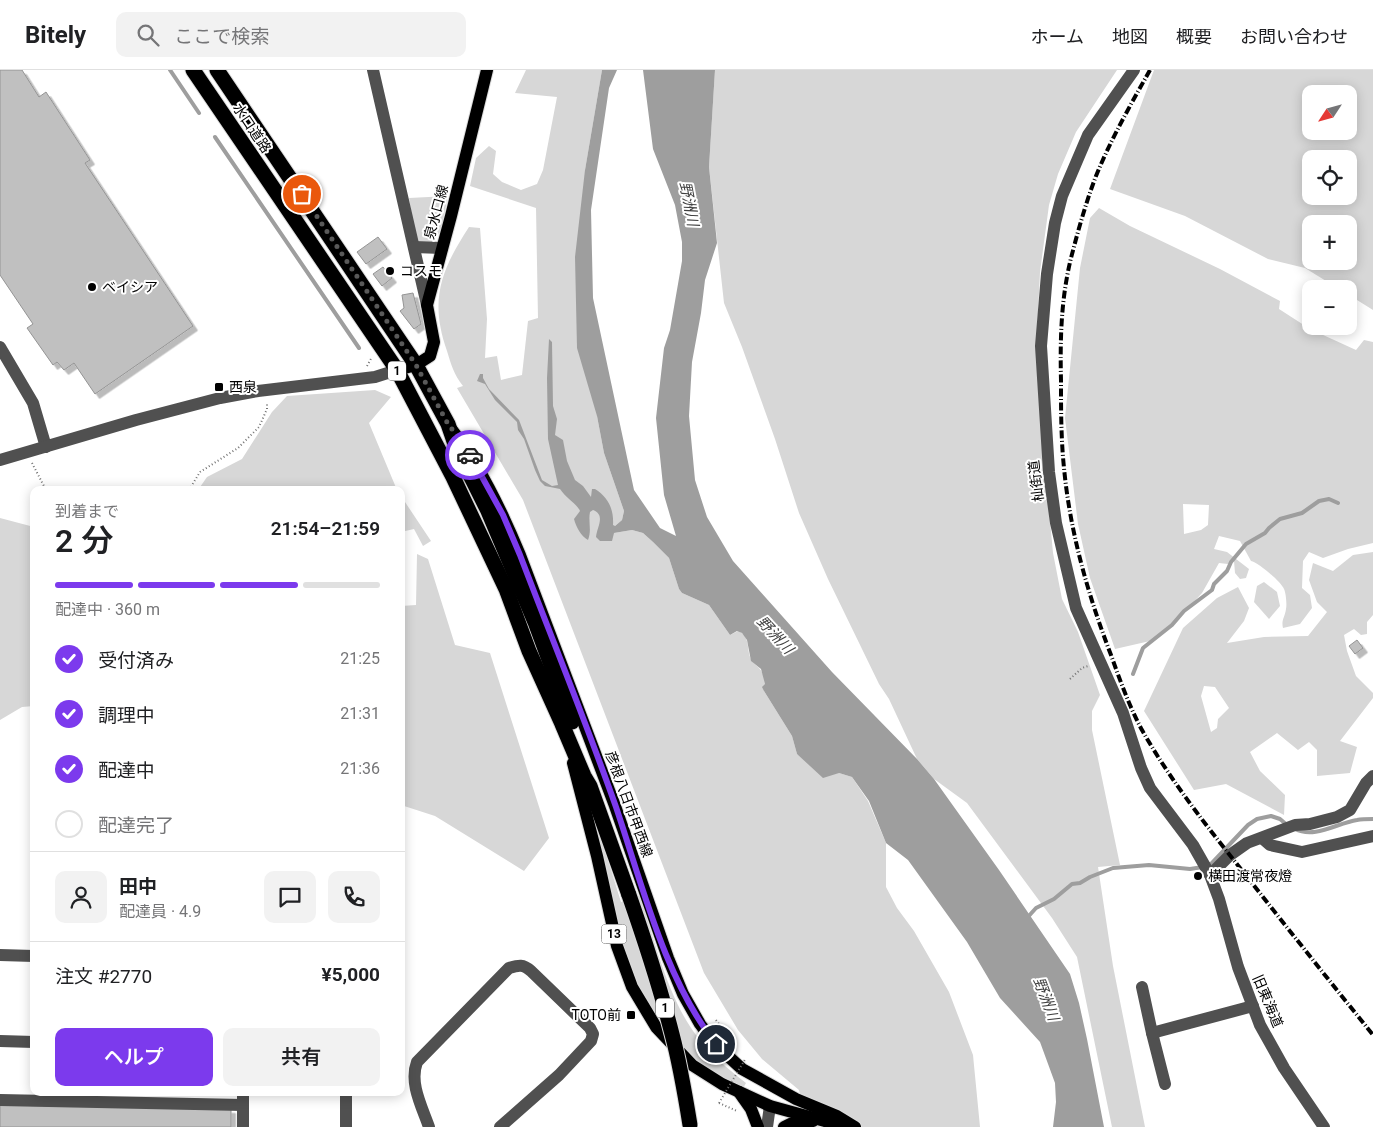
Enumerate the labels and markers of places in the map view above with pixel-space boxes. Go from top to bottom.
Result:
pin [281,173,323,215]
place label: コスモ [400,263,442,279]
marker: コスモ [384,265,396,277]
place label: ベイシア [102,279,158,295]
marker: ベイシア [86,281,98,293]
place label: 西泉 [229,379,257,395]
marker: 西泉 [213,381,225,393]
place label: 横田渡常夜燈 [1208,868,1292,884]
marker: 横田渡常夜燈 [1192,870,1204,882]
place label: TOTO前 [572,1007,621,1023]
marker: TOTO前 [625,1009,637,1021]
pin [695,1023,737,1065]

